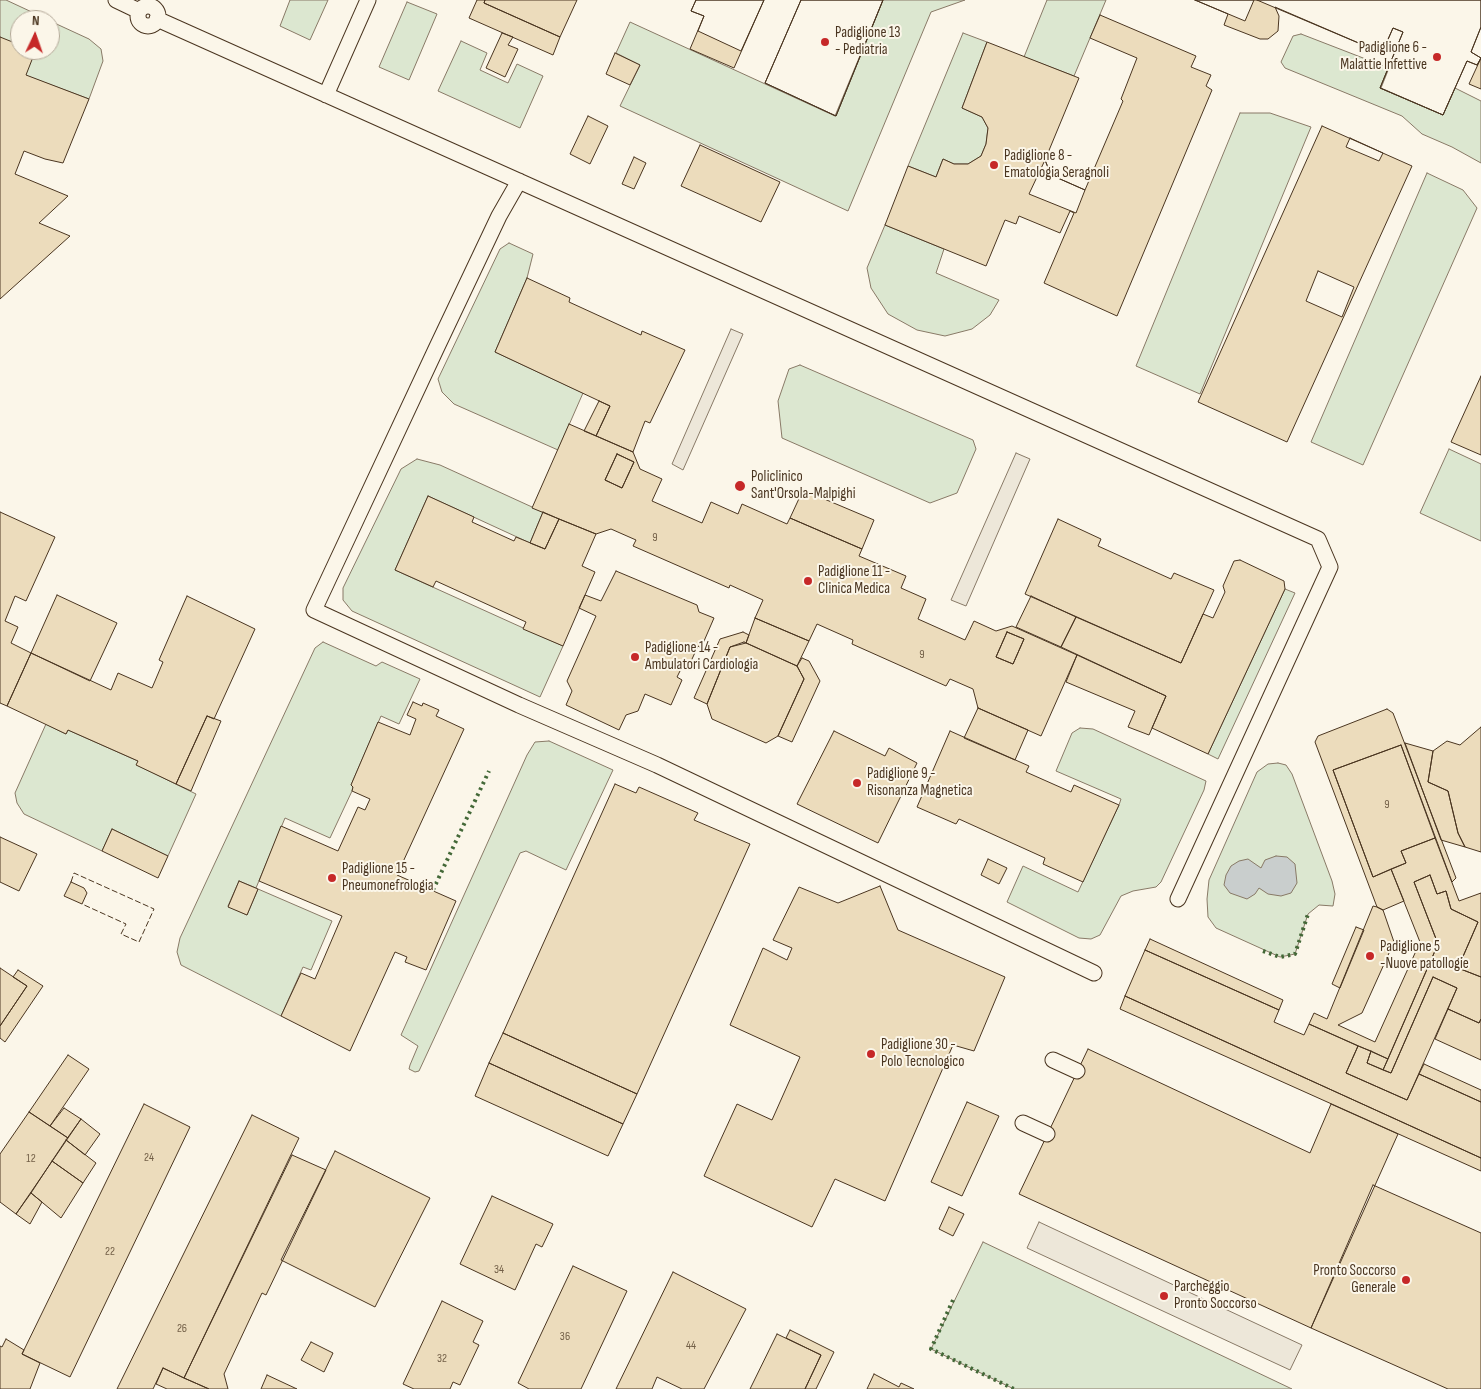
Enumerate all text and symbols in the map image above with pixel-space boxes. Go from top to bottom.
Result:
north arrow [10,10,60,60]
text: N [32,12,40,29]
place label: Padiglione 13 - Pediatria [835,24,900,59]
marker: Padiglione 13 - Pediatria [819,36,831,48]
place label: Padiglione 6 - Malattie Infettive [1340,39,1427,74]
marker: Padiglione 6 - Malattie Infettive [1431,51,1443,63]
place label: Padiglione 8 - Ematologia Seragnoli [1004,147,1109,182]
marker: Padiglione 8 - Ematologia Seragnoli [988,159,1000,171]
place label: Policlinico Sant'Orsola-Malpighi [751,468,855,503]
marker: Policlinico Sant'Orsola-Malpighi [733,479,747,493]
house number: 9 [652,531,658,545]
place label: Padiglione 11 - Clinica Medica [818,563,890,598]
marker: Padiglione 11 - Clinica Medica [802,575,814,587]
place label: Padiglione 14 - Ambulatori Cardiologia [645,639,758,674]
house number: 9 [919,648,925,662]
marker: Padiglione 14 - Ambulatori Cardiologia [629,651,641,663]
place label: Padiglione 9 - Risonanza Magnetica [867,765,973,800]
marker: Padiglione 9 - Risonanza Magnetica [851,777,863,789]
house number: 9 [1384,798,1390,812]
place label: Padiglione 15 - Pneumonefrologia [342,860,433,895]
marker: Padiglione 15 - Pneumonefrologia [326,872,338,884]
place label: Padiglione 5 -Nuove patollogie [1380,938,1469,973]
marker: Padiglione 5 -Nuove patollogie [1364,950,1376,962]
place label: Padiglione 30 - Polo Tecnologico [881,1036,965,1071]
marker: Padiglione 30 - Polo Tecnologico [865,1048,877,1060]
house number: 24 [144,1151,154,1165]
house number: 12 [26,1152,36,1166]
house number: 22 [105,1245,115,1259]
place label: Pronto Soccorso Generale [1313,1262,1396,1297]
house number: 34 [494,1263,504,1277]
marker: Pronto Soccorso Generale [1400,1274,1412,1286]
place label: Parcheggio Pronto Soccorso [1174,1278,1257,1313]
marker: Parcheggio Pronto Soccorso [1158,1290,1170,1302]
house number: 26 [177,1322,187,1336]
house number: 36 [560,1330,570,1344]
house number: 44 [686,1339,696,1353]
house number: 32 [437,1352,447,1366]

